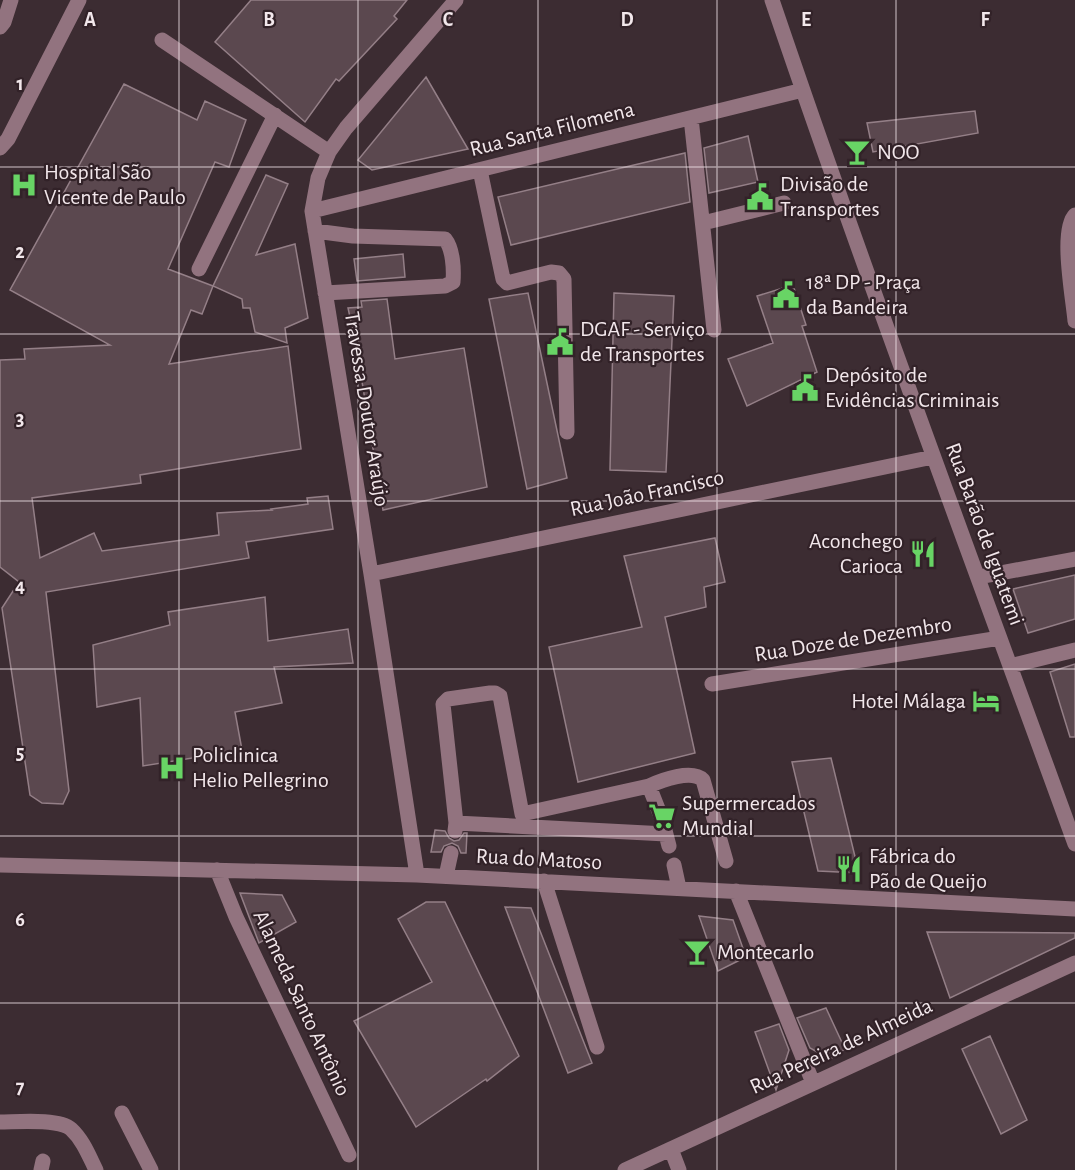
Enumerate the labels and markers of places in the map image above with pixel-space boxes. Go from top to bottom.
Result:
bar icon: NOO [842,137,872,167]
place label: NOO [877,141,920,163]
place label: Hospital São Vicente de Paulo [44,161,186,208]
hospital icon: Hospital São Vicente de Paulo [9,170,39,200]
place label: Divisão de Transportes [780,173,880,220]
public building icon: Divisão de Transportes [745,182,775,212]
place label: 18ª DP - Praça da Bandeira [806,271,921,318]
public building icon: 18ª DP - Praça da Bandeira [771,280,801,310]
place label: DGAF - Serviço de Transportes [580,318,705,365]
public building icon: DGAF - Serviço de Transportes [545,327,575,357]
place label: Depósito de Evidências Criminais [825,364,1000,411]
public building icon: Depósito de Evidências Criminais [790,373,820,403]
place label: Aconchego Carioca [809,530,903,577]
restaurant icon: Aconchego Carioca [908,539,938,569]
hotel icon: Hotel Málaga [971,686,1001,716]
place label: Hotel Málaga [851,690,966,712]
place label: Policlinica Helio Pellegrino [192,744,329,791]
hospital icon: Policlinica Helio Pellegrino [157,753,187,783]
place label: Supermercados Mundial [682,792,816,839]
supermarket icon: Supermercados Mundial [647,801,677,831]
place label: Fábrica do Pão de Queijo [869,845,987,892]
restaurant icon: Fábrica do Pão de Queijo [834,854,864,884]
bar icon: Montecarlo [682,937,712,967]
place label: Montecarlo [717,941,814,963]

